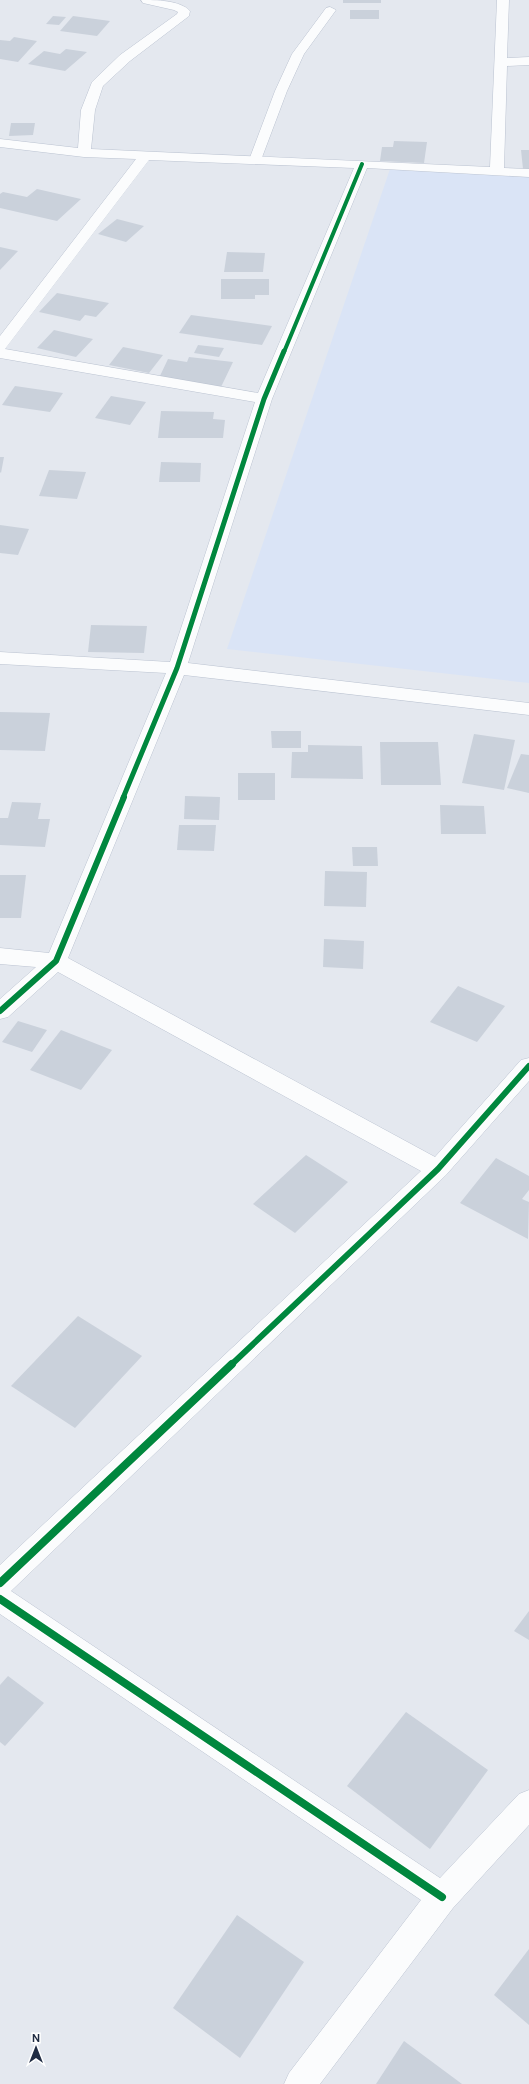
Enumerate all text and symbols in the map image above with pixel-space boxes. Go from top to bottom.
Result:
north arrow [16,2028,56,2068]
text: N [32,2031,40,2045]

